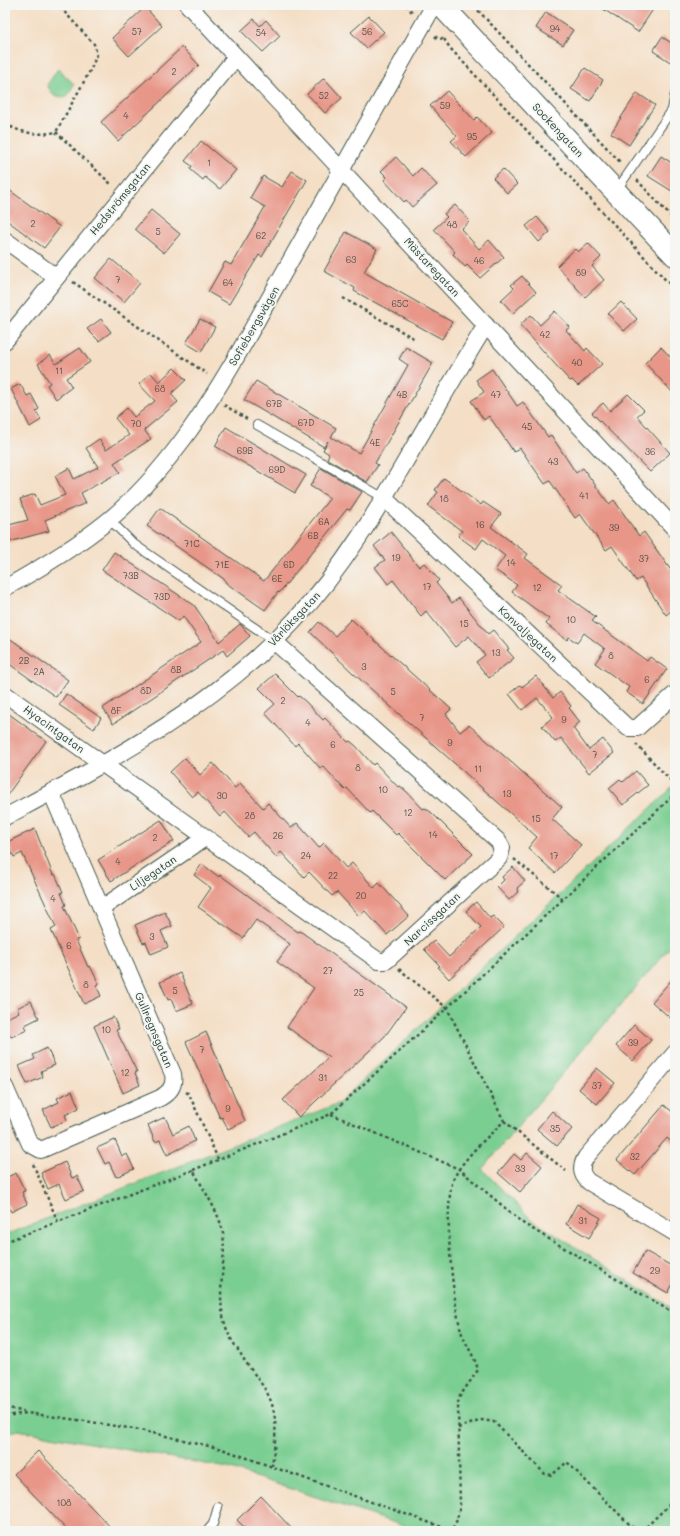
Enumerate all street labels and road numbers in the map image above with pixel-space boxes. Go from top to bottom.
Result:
street label: Sockengatan [529,99,587,160]
street label: Hedströmsgatan [86,159,153,238]
street label: Mästaregatan [401,234,464,300]
street label: Sofiebergsvägen [225,283,282,368]
street label: Vårlöksgatan [264,588,323,649]
street label: Konvaljegatan [495,602,561,665]
street label: Hyacintgatan [21,701,88,756]
street label: Liljegatan [126,851,179,894]
street label: Narcissgatan [400,889,463,949]
street label: Gullregnsgatan [132,990,177,1070]

